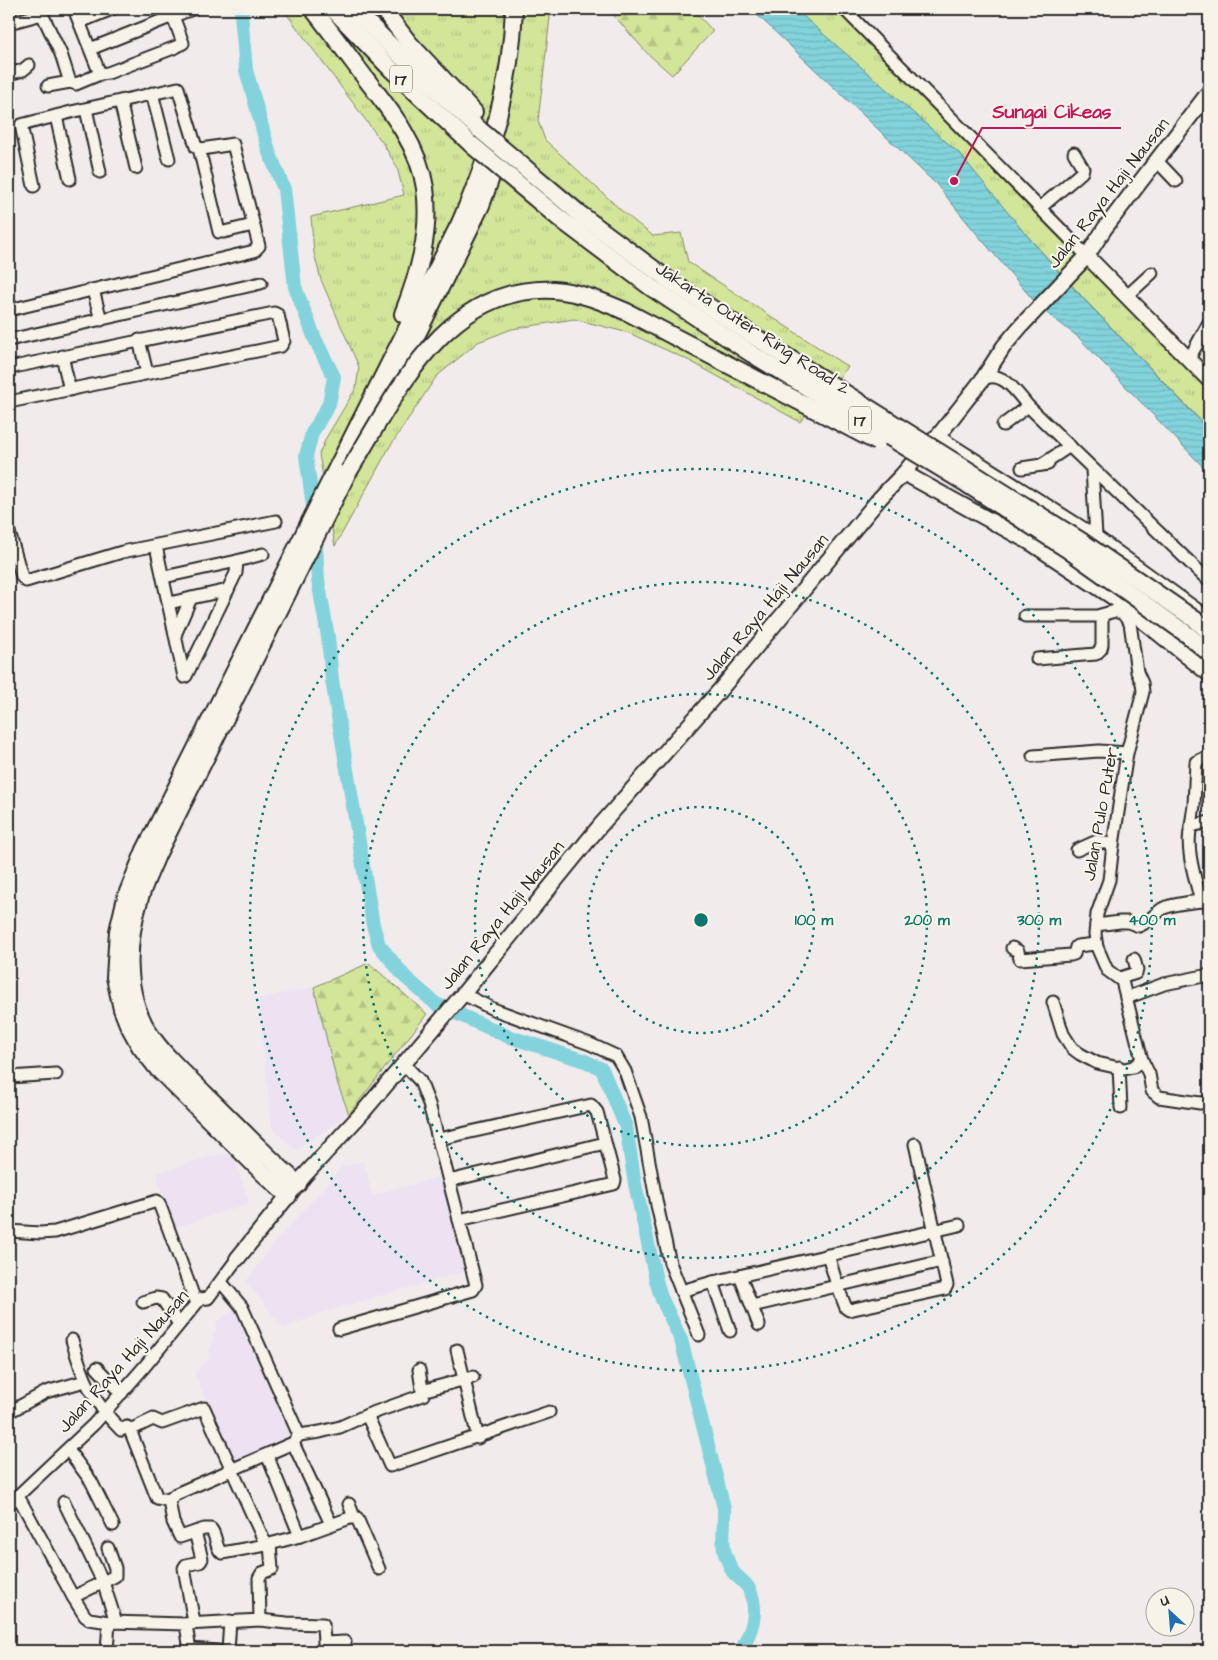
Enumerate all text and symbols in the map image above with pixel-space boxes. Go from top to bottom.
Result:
road number: 17 [390,66,412,92]
callout: Sungai Cikeas [982,94,1121,128]
text: Sungai Cikeas [992,99,1112,127]
street label: Jalan Raya Haji Nausan [1042,113,1176,275]
street label: Jakarta Outer Ring Road 2 [650,256,856,402]
road number: 17 [849,406,871,434]
street label: Jalan Raya Haji Nausan [696,528,835,687]
street label: Jalan Pulo Puter [1076,745,1125,883]
street label: Jalan Raya Haji Nausan [434,836,571,996]
text: 100 m [795,910,834,931]
text: 200 m [903,910,950,931]
text: 300 m [1016,910,1061,931]
text: 400 m [1129,910,1176,931]
centre of rings [692,911,710,929]
street label: Jalan Raya Haji Nausan [52,1284,195,1439]
north arrow [1146,1588,1196,1638]
text: U [1157,1590,1173,1612]

